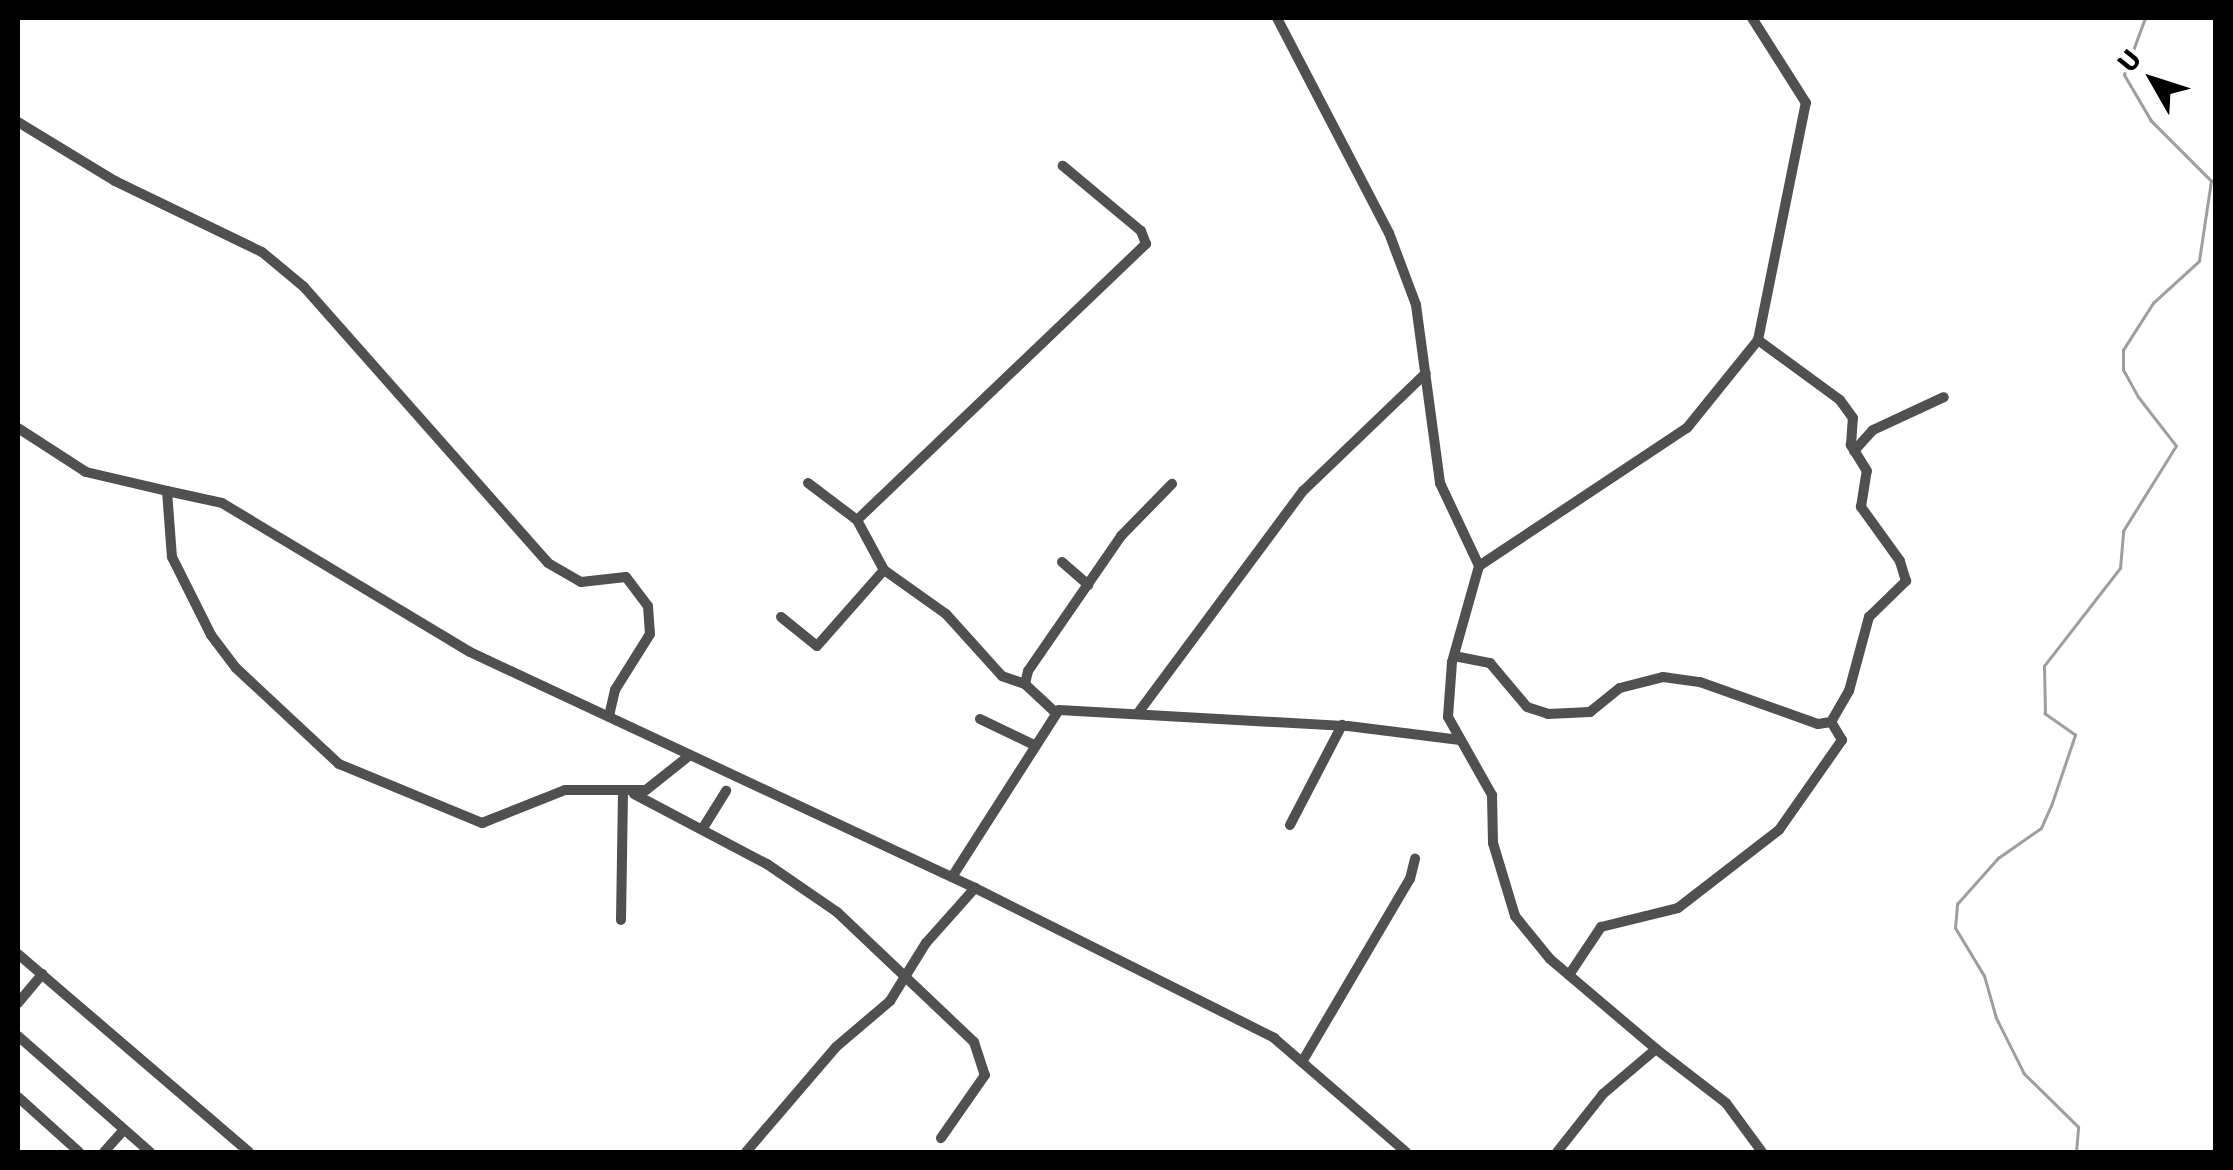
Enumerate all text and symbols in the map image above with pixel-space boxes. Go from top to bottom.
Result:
north arrow [2103,30,2203,130]
text: U [2111,43,2149,79]

